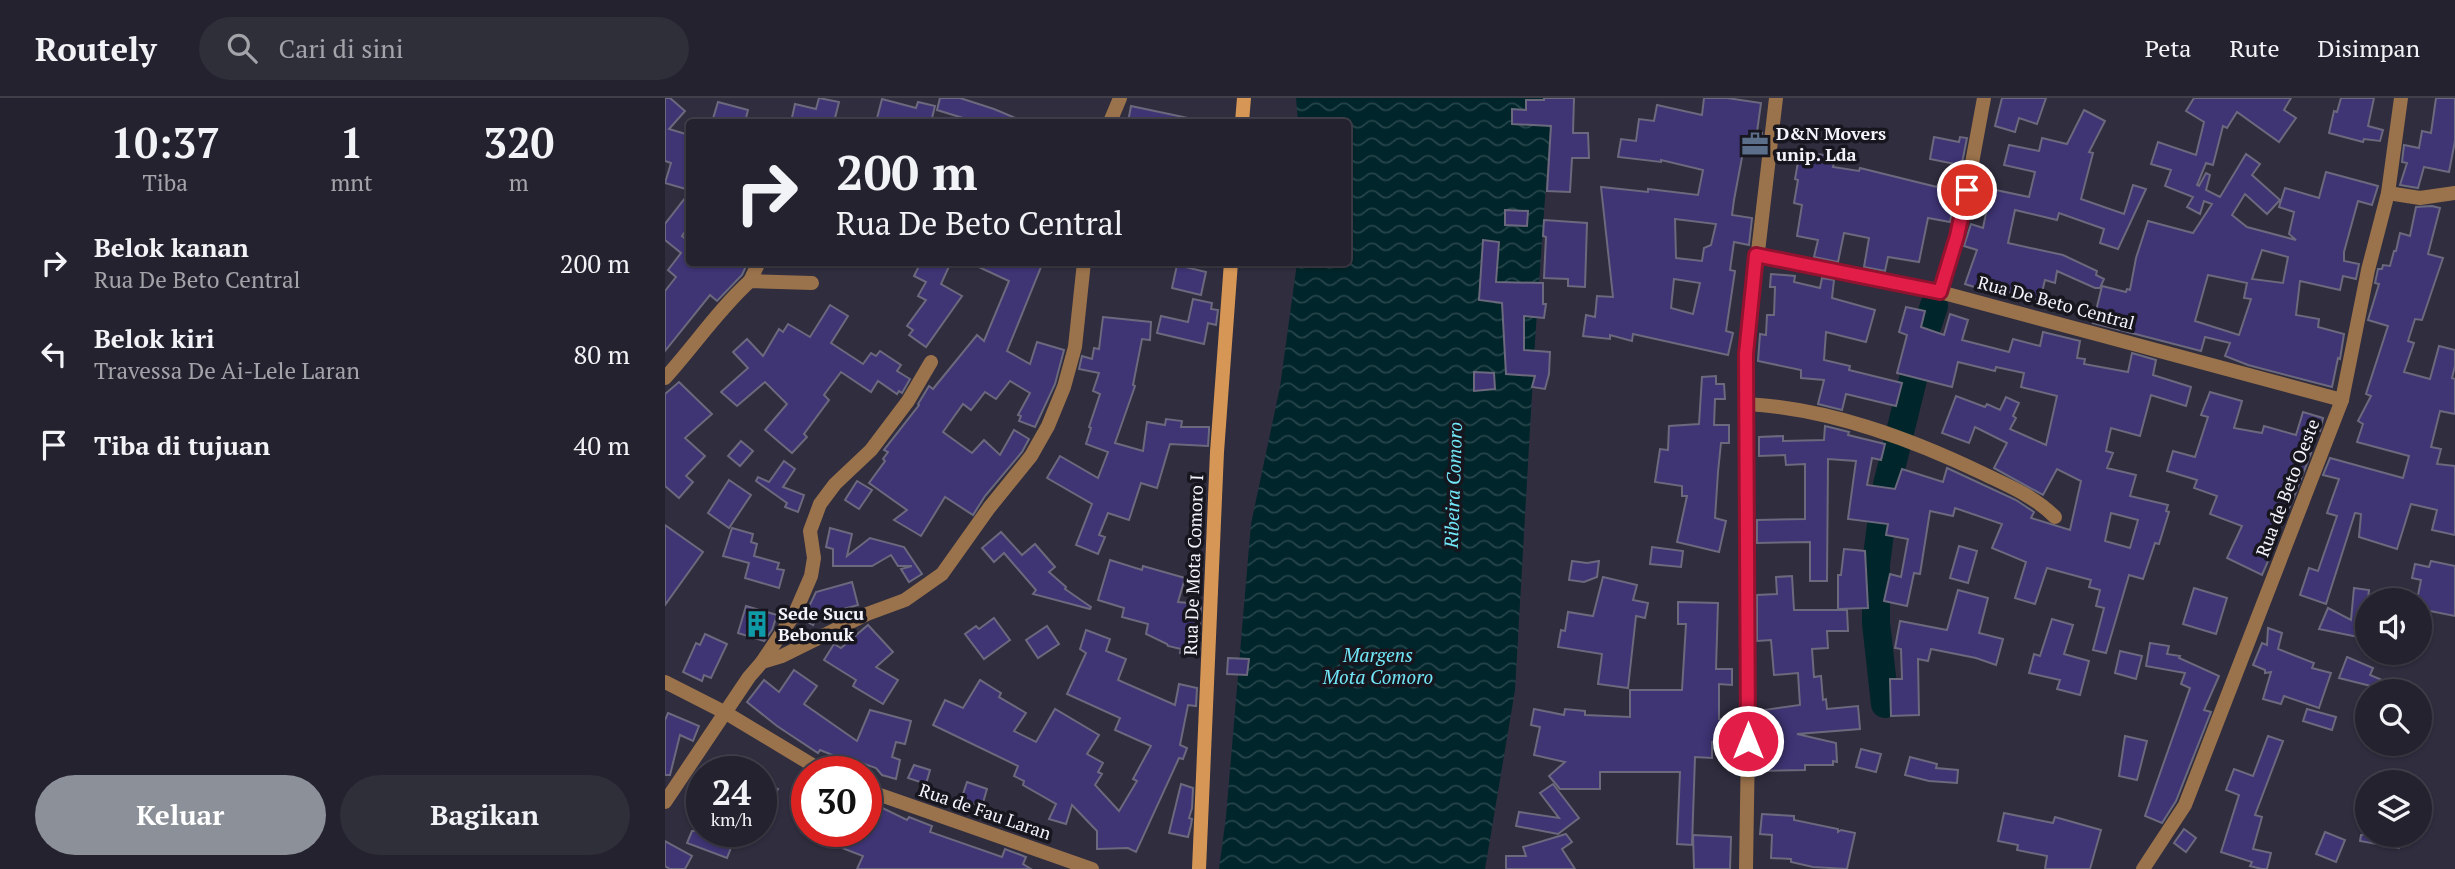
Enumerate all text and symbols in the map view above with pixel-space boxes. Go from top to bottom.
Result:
search box [199,17,689,80]
text: Routely [35,27,157,70]
icon: search [223,29,261,67]
text: Cari di sini [279,31,404,65]
text: Peta [2145,32,2191,64]
text: Rute [2229,32,2279,64]
text: Disimpan [2317,32,2420,64]
text: 10:37 [111,114,220,170]
text: 1 [340,114,363,170]
text: 320 [483,114,554,170]
place label: D&N Movers unip. Lda [1776,121,1886,166]
office icon: D&N Movers unip. Lda [1740,129,1770,159]
text: 200 m [836,139,978,204]
icon: right [721,147,812,238]
pin [1937,160,1997,220]
text: Tiba [143,167,188,198]
text: mnt [331,167,373,198]
text: m [509,167,529,198]
icon: arrive [1948,171,1986,209]
text: Rua De Beto Central [836,202,1123,244]
text: Belok kanan [94,230,249,264]
icon: right [35,244,73,282]
text: 200 m [560,246,630,280]
text: Rua De Beto Central [94,264,300,295]
street label: Rua De Beto Central [1975,270,2137,335]
text: Belok kiri [94,321,215,355]
icon: left [35,335,73,373]
text: 80 m [574,337,630,371]
text: Travessa De Ai-Lele Laran [94,355,360,386]
street label: Rua de Beto Oeste [2250,415,2324,560]
water label: Ribeira Comoro [1438,421,1467,550]
icon: arrive [35,426,73,464]
text: Tiba di tujuan [94,428,270,462]
text: 40 m [574,428,630,462]
street label: Rua De Mota Comoro I [1178,474,1208,656]
map controls [2355,588,2432,847]
button: sound [2355,588,2432,665]
place label: Sede Sucu Bebonuk [778,601,864,646]
building icon: Sede Sucu Bebonuk [742,609,772,639]
water label: Margens Mota Comoro [1322,642,1433,689]
button: search [2355,679,2432,756]
position arrow [1711,704,1785,778]
speed limit sign: 30 [791,756,882,847]
text: 24 [712,769,751,815]
button: layers [2355,770,2432,847]
button: Keluar [35,775,326,855]
button: Bagikan [340,775,630,855]
street label: Rua de Fau Laran [916,777,1055,845]
text: km/h [711,807,752,831]

